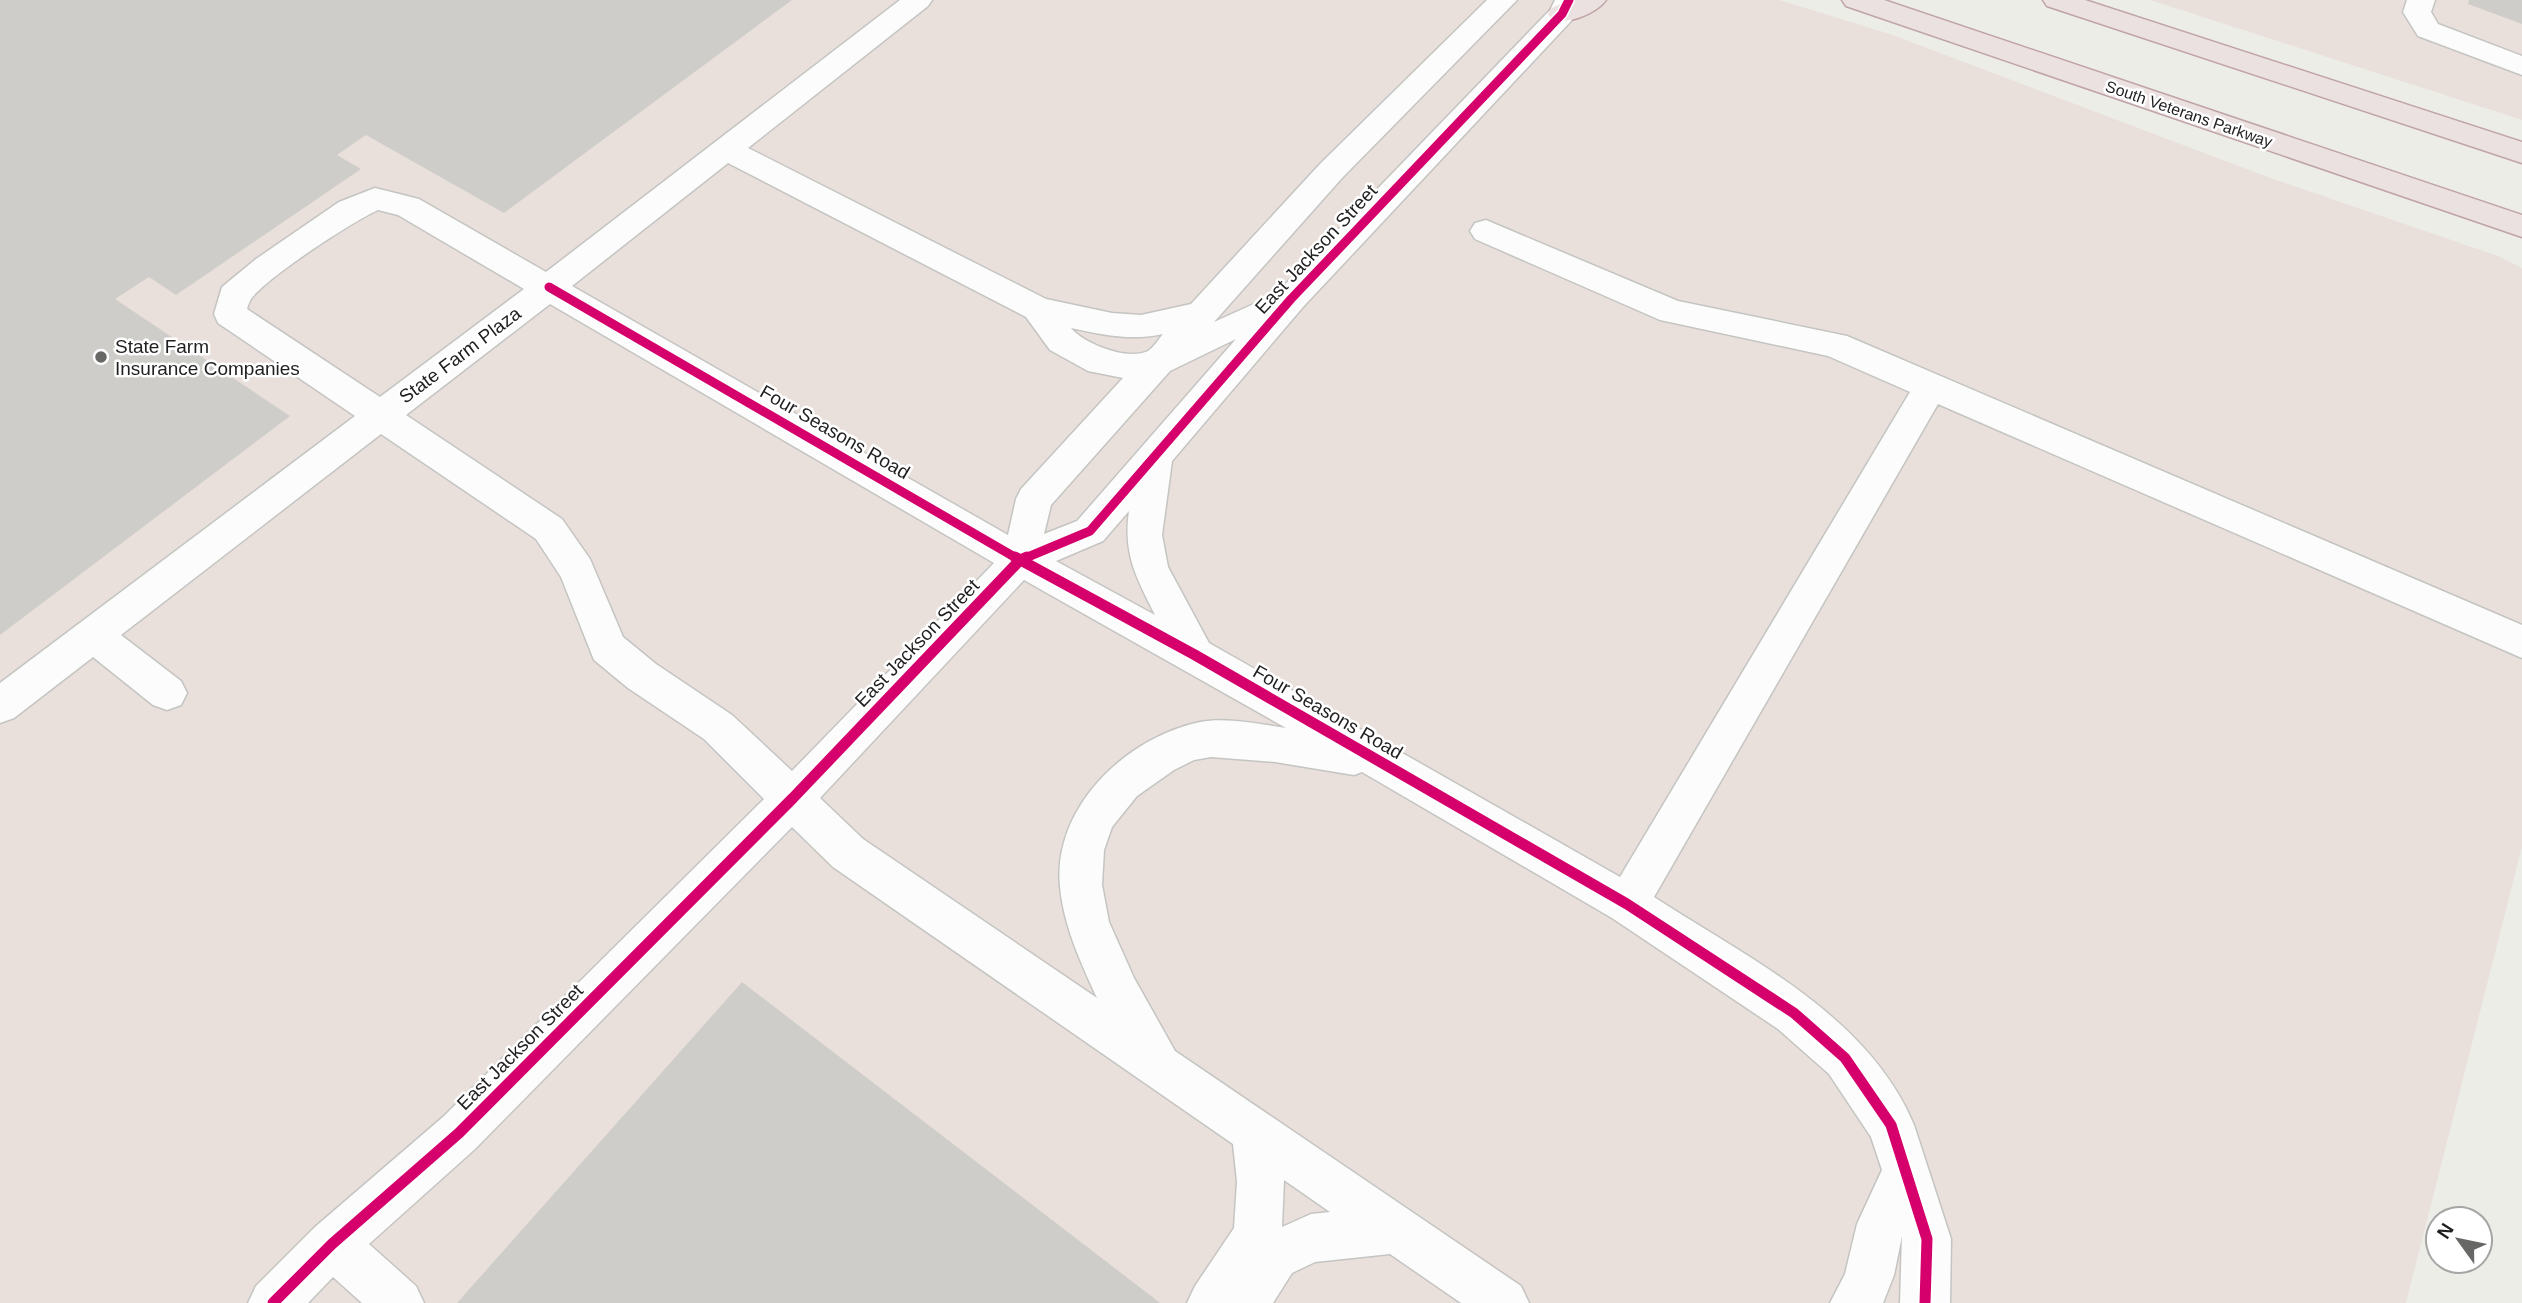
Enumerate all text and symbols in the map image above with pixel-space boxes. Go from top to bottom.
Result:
street label: South Veterans Parkway [2103,77,2275,151]
street label: East Jackson Street [1251,180,1382,318]
street label: State Farm Plaza [395,302,525,408]
place label: State Farm Insurance Companies [115,336,300,379]
marker: State Farm Insurance Companies [93,349,109,365]
street label: Four Seasons Road [757,381,913,483]
street label: East Jackson Street [851,574,984,711]
street label: Four Seasons Road [1250,661,1406,763]
street label: East Jackson Street [453,979,588,1114]
north arrow [2424,1205,2494,1275]
text: N [2433,1220,2458,1242]

